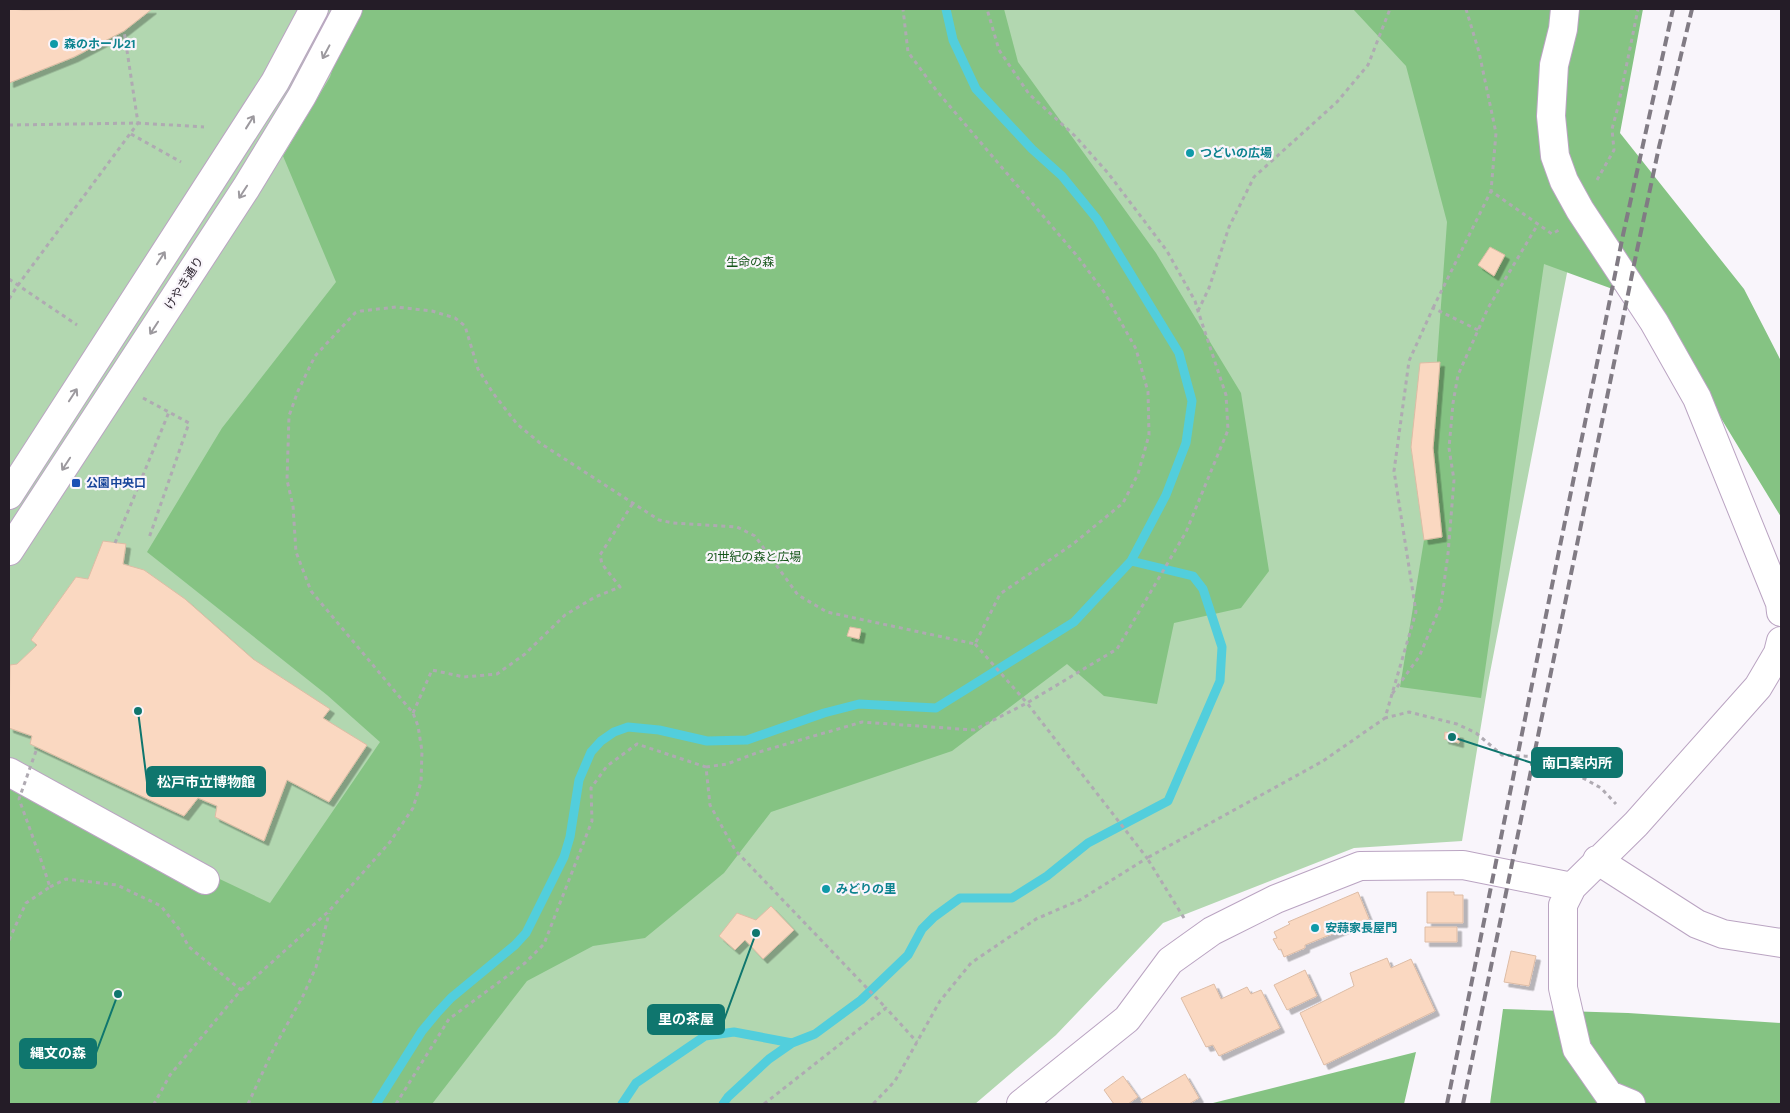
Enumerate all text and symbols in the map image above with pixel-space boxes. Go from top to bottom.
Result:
place label: 森のホール21 [64,36,135,52]
marker: 森のホール21 [48,38,60,50]
one-way arrow [320,44,330,59]
one-way arrow [245,116,255,130]
place label: つどいの広場 [1200,145,1272,161]
marker: つどいの広場 [1184,147,1196,159]
one-way arrow [238,185,249,199]
one-way arrow [156,252,166,266]
street label: けやき通り [161,253,207,313]
park label: 生命の森 [726,254,774,270]
one-way arrow [149,321,160,335]
one-way arrow [68,388,78,402]
one-way arrow [60,457,71,471]
place label: 公園中央口 [86,475,146,491]
marker: 公園中央口 [70,477,82,489]
park label: 21世紀の森と広場 [707,549,801,565]
callout: 南口案内所 [1532,748,1622,777]
text: 南口案内所 [1542,754,1612,772]
callout: 松戸市立博物館 [147,767,265,796]
text: 松戸市立博物館 [157,773,255,791]
place label: みどりの里 [836,881,896,897]
marker: みどりの里 [820,883,832,895]
place label: 安蒜家長屋門 [1325,920,1397,936]
marker: 安蒜家長屋門 [1309,922,1321,934]
callout: 里の茶屋 [648,1005,724,1034]
text: 里の茶屋 [658,1010,714,1028]
callout: 縄文の森 [20,1039,96,1068]
text: 縄文の森 [30,1044,86,1062]

